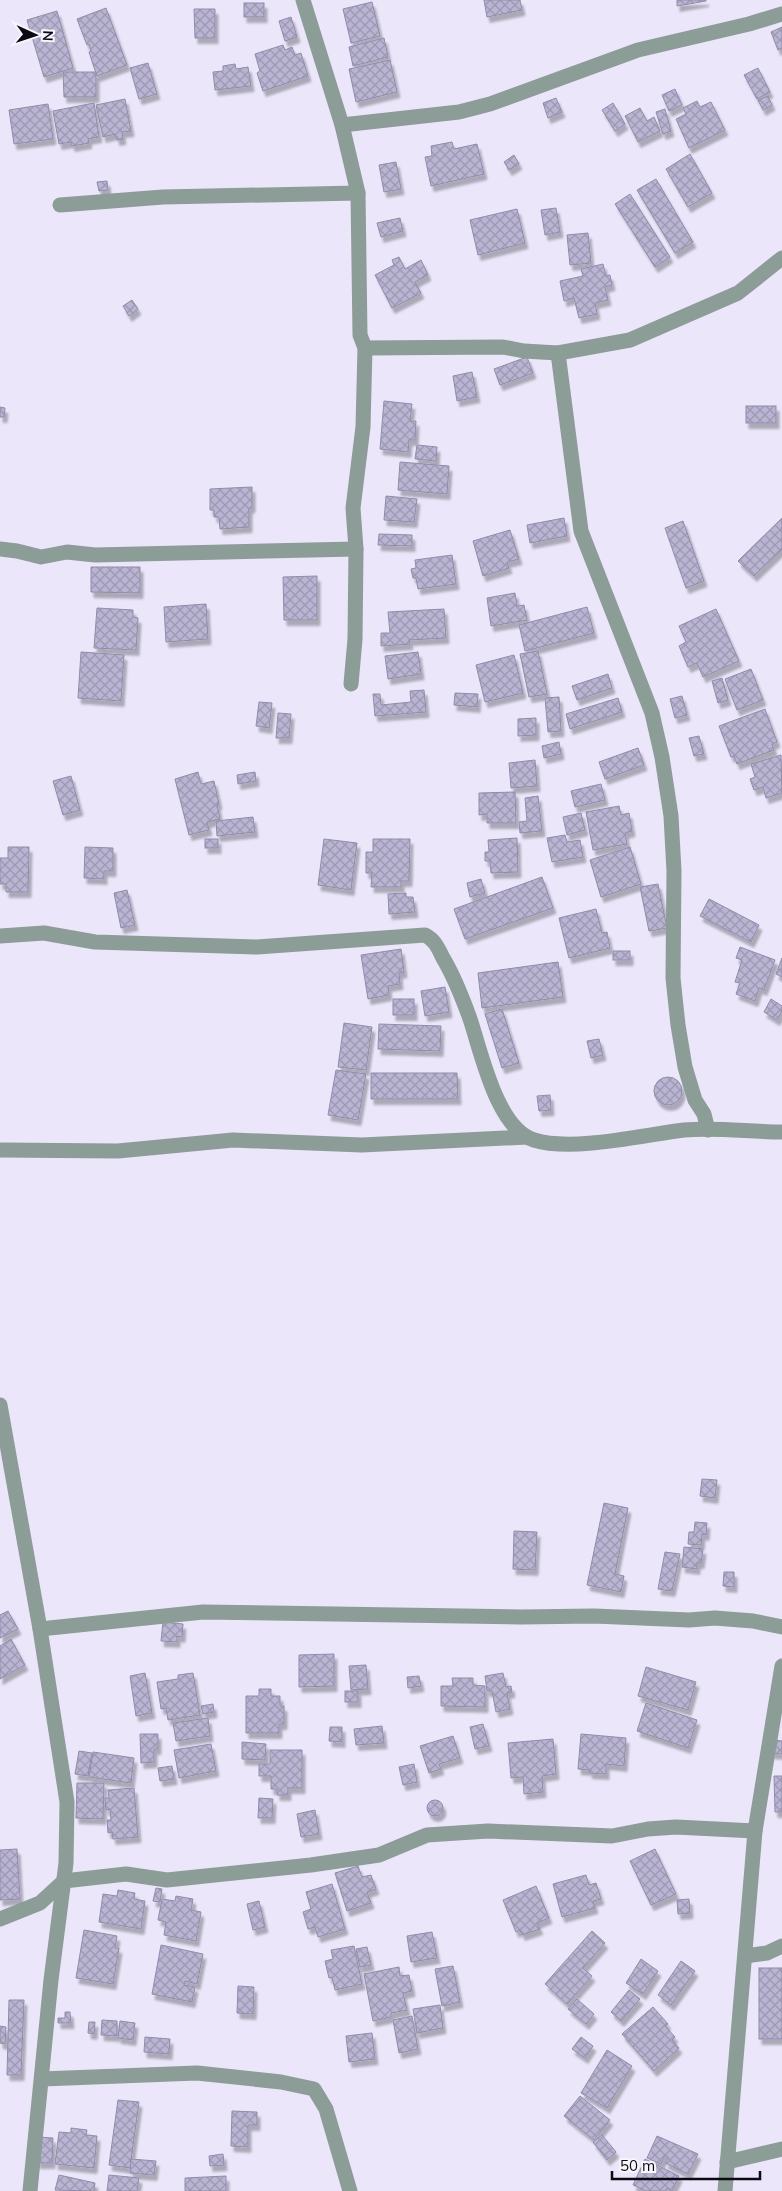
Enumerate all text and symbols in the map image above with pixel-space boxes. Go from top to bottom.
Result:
north arrow [10,10,60,60]
text: N [39,30,57,41]
scale bar [612,2148,760,2180]
text: 50 m [620,2156,655,2175]

